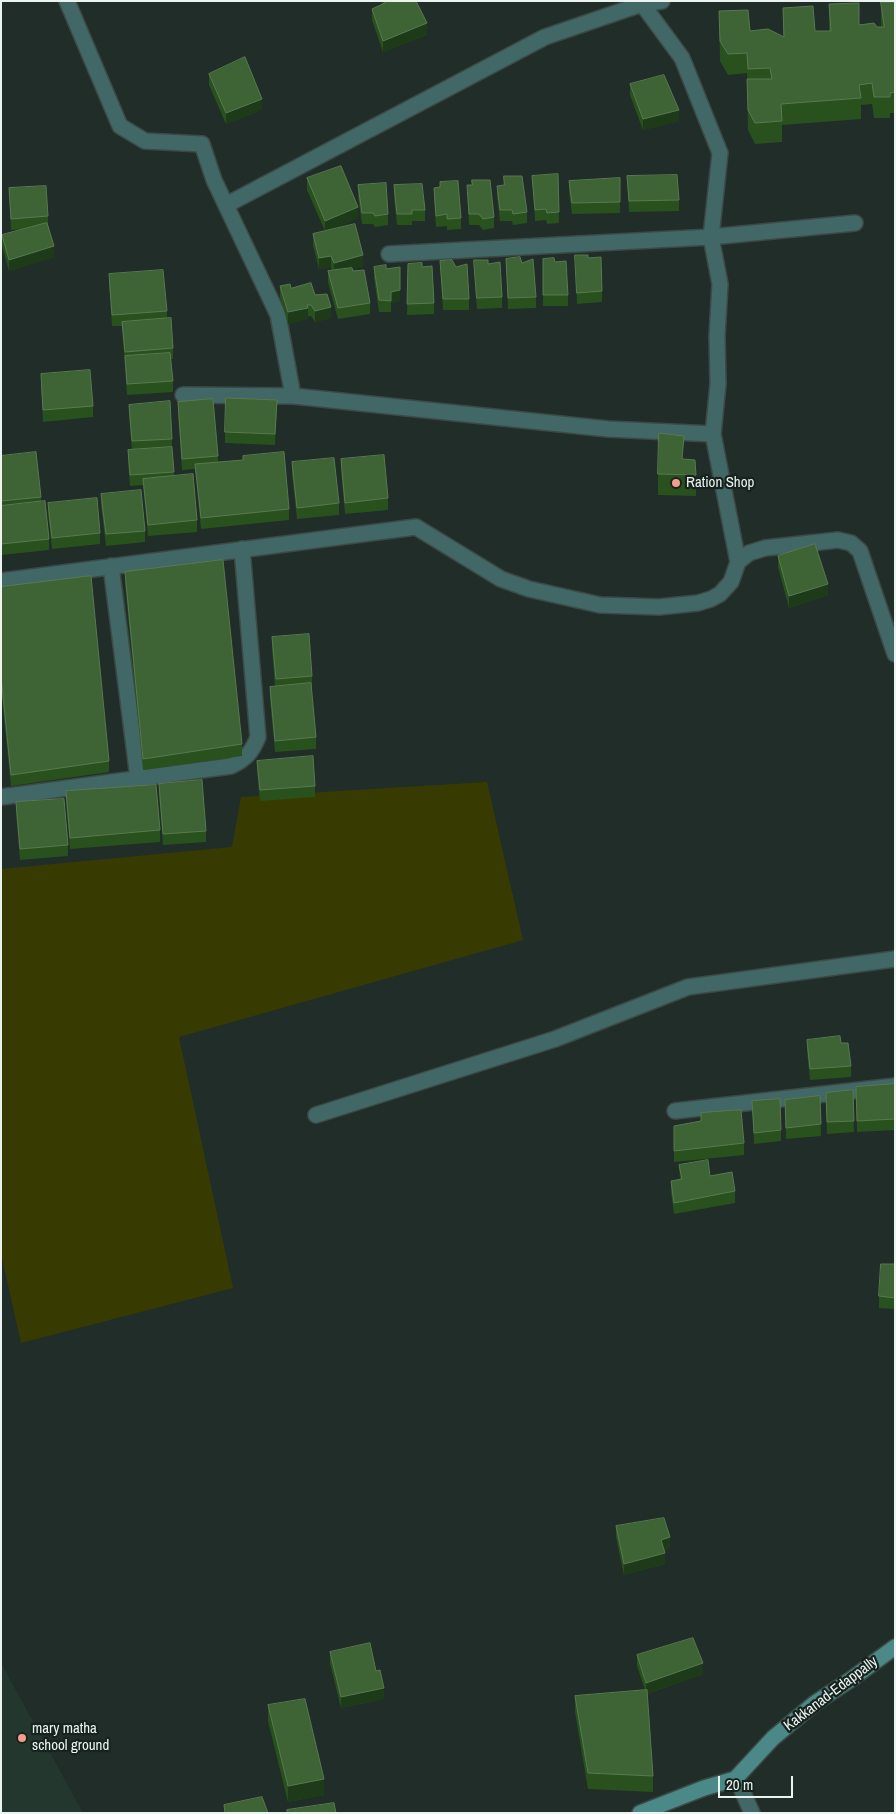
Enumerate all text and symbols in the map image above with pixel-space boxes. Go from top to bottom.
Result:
place label: Ration Shop [686,474,754,492]
marker: Ration Shop [670,477,682,489]
street label: Kakkanad-Edappally [781,1653,881,1735]
place label: mary matha school ground [32,1720,109,1755]
marker: mary matha school ground [16,1732,28,1744]
scale bar [721,1766,796,1798]
text: 20 m [726,1774,753,1795]

